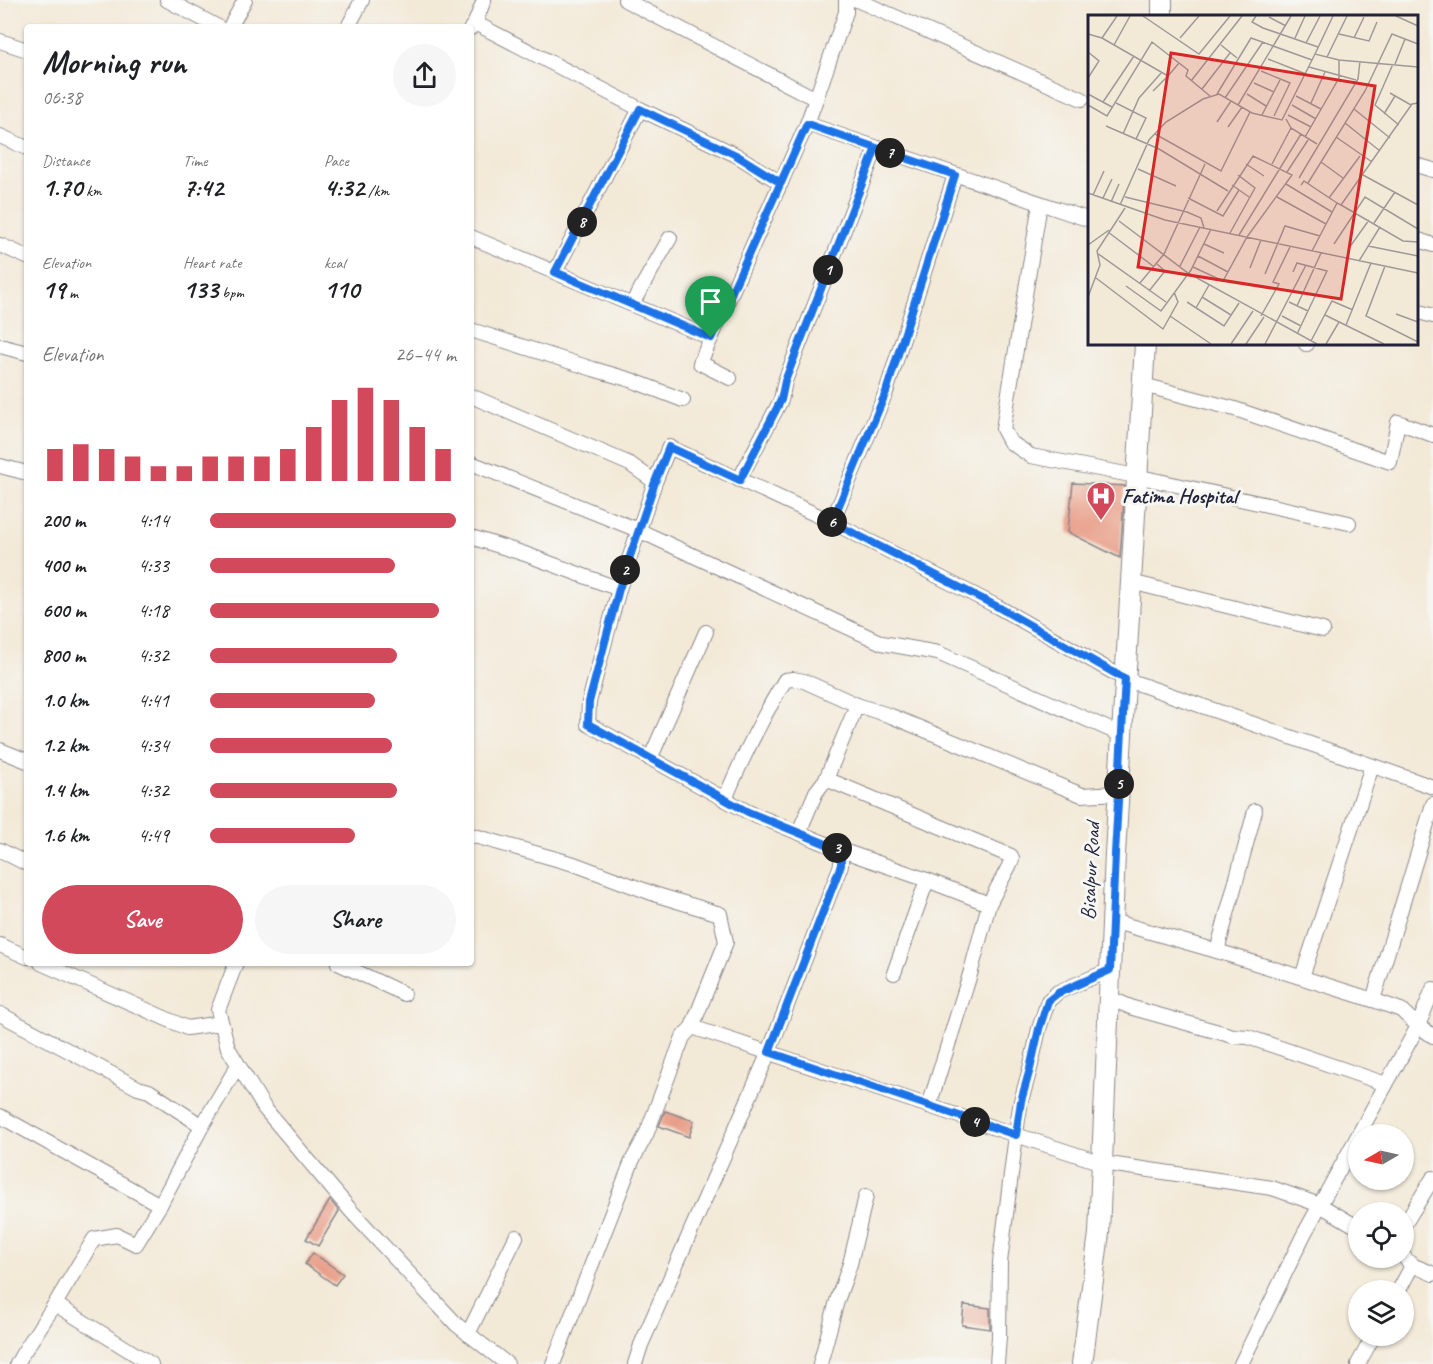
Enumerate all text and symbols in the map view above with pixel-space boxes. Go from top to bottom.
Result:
inset map [1088,15,1418,345]
text: Morning run [42,41,186,83]
button: share [393,44,456,107]
text: 06:38 [42,85,82,110]
pin: 7 [875,138,905,168]
text: 7 [886,143,894,163]
text: Distance [42,151,90,171]
text: Time [183,151,207,171]
text: Pace [324,151,349,171]
text: 1.70 [42,171,82,204]
text: 7:42 [183,171,223,204]
text: 4:32 [324,171,364,204]
text: km [82,181,102,201]
text: /km [364,181,389,201]
pin: 8 [567,207,597,237]
text: 8 [578,212,586,232]
text: Elevation [42,253,91,273]
text: Heart rate [183,253,241,273]
text: kcal [324,253,345,273]
pin: 1 [813,255,843,285]
text: 1 [824,260,832,280]
text: 19 [42,273,65,306]
text: 133 [183,273,218,306]
text: 110 [324,273,359,306]
pin [685,276,736,338]
text: m [65,283,78,303]
text: bpm [218,283,244,303]
icon: arrive [694,285,727,318]
text: Elevation [42,342,104,367]
text: 26–44 m [395,342,456,367]
hospital icon: Fatima Hospital [1085,480,1117,522]
place label: Fatima Hospital [1122,483,1241,509]
pin: 6 [817,507,847,537]
text: 200 m [42,508,85,533]
text: 4:14 [138,508,169,533]
text: 6 [828,512,836,532]
text: 400 m [42,553,85,578]
text: 4:33 [138,553,169,578]
pin: 2 [610,555,640,585]
text: 2 [621,560,629,580]
text: 600 m [42,598,86,623]
text: 4:18 [138,598,169,623]
text: 800 m [42,643,85,668]
text: 4:32 [138,643,169,668]
text: 1.0 km [42,688,89,713]
text: 4:41 [138,688,169,713]
text: 1.2 km [42,733,89,758]
text: 4:34 [138,733,169,758]
pin: 5 [1104,769,1134,799]
text: 5 [1116,774,1122,794]
text: 1.4 km [42,778,89,803]
text: 4:32 [138,778,169,803]
street label: Bisalpur Road [1074,818,1106,920]
text: 1.6 km [42,823,89,848]
text: 4:49 [138,823,169,848]
pin: 3 [822,833,852,863]
text: 3 [833,838,841,858]
button: Save [42,885,243,954]
button: Share [255,885,456,954]
pin: 4 [960,1107,990,1137]
text: 4 [971,1112,979,1132]
north arrow [1348,1124,1414,1190]
map controls [1348,1124,1414,1346]
button: locate [1348,1202,1414,1268]
button: layers [1348,1280,1414,1346]

